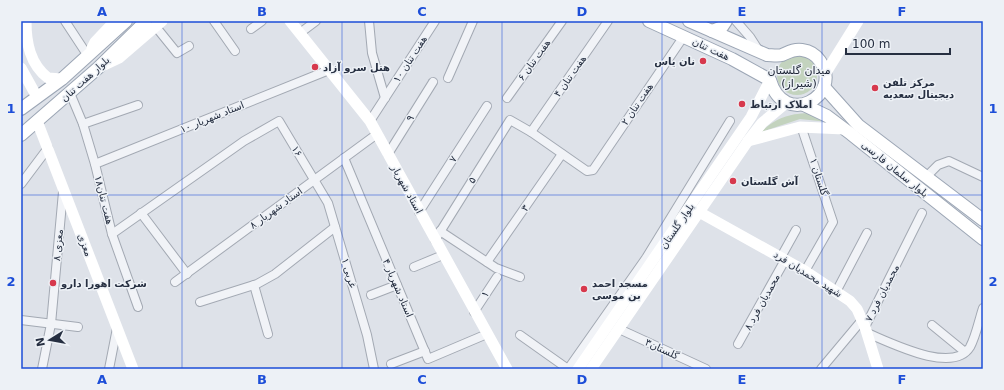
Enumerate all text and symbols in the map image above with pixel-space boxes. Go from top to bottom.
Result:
text: A [97,4,107,19]
text: B [257,4,267,19]
text: C [417,4,427,19]
text: D [577,4,588,19]
text: E [738,4,746,19]
text: F [898,4,906,19]
scale bar [846,30,950,56]
street label: هفت تنان ۱۰ [391,34,429,84]
street label: هفت تنان [691,36,731,62]
street label: هفت تنان ۶ [515,37,553,83]
text: 100 m [852,37,890,51]
street label: هفت تنان ۴ [552,53,588,99]
street label: بلوار هفت تنان [58,54,112,104]
place label: نان یاس [654,56,695,68]
marker: نان یاس [698,56,708,66]
place label: هتل سرو آزاد [323,61,390,74]
marker: هتل سرو آزاد [310,62,320,72]
district label: میدان گلستان (شیراز) [767,64,831,90]
place label: مرکز تلفن دیجیتال سعدیه [883,77,954,100]
street label: هفت تنان ۲ [619,81,655,127]
marker: مرکز تلفن دیجیتال سعدیه [870,83,880,93]
street label: استاد شهریار ۱۰ [178,99,246,136]
marker: املاک ارتباط [737,99,747,109]
place label: املاک ارتباط [750,99,812,111]
text: 1 [6,101,16,116]
text: 1 [988,101,998,116]
street label: ۹ [404,113,416,123]
street label: بلوار سلمان فارسی [859,139,931,199]
street label: ۱۶ [290,144,304,158]
street label: ۷ [447,153,459,164]
street label: ۱ گلستان [808,157,830,197]
street label: استاد شهریار [388,162,425,216]
street label: هفت تنان۱۸ [93,174,115,226]
street label: ۵ [466,175,478,185]
place label: آش گلستان [741,175,799,188]
marker: آش گلستان [728,176,738,186]
street label: استاد شهریار ۸ [247,185,305,232]
street label: بلوار گلستان [658,201,696,251]
street label: ۳ [519,202,531,213]
street label: معزی ۸ [51,229,65,261]
street label: معزی [76,232,94,258]
street label: شهید محمدیان فرد [771,249,844,300]
street label: ۱ غربی [340,257,358,289]
street label: استاد شهریار ۴ [380,257,415,319]
street label: ۷ محمدیان فرد [863,263,901,323]
street label: ۸ محمدیان فرد [742,272,782,332]
text: 2 [6,274,16,289]
text: 2 [988,274,998,289]
marker: شرکت اهورا دارو [48,278,58,288]
place label: شرکت اهورا دارو [60,278,147,290]
place label: مسجد احمد بن موسی [592,278,648,302]
marker: مسجد احمد بن موسی [579,284,589,294]
street label: ۱ [479,289,491,299]
north arrow [30,320,70,360]
text: N [33,336,48,348]
street label: گلستان۳ [643,336,681,362]
text: A [97,372,107,387]
text: B [257,372,267,387]
text: C [417,372,427,387]
text: D [577,372,588,387]
text: E [738,372,746,387]
text: F [898,372,906,387]

